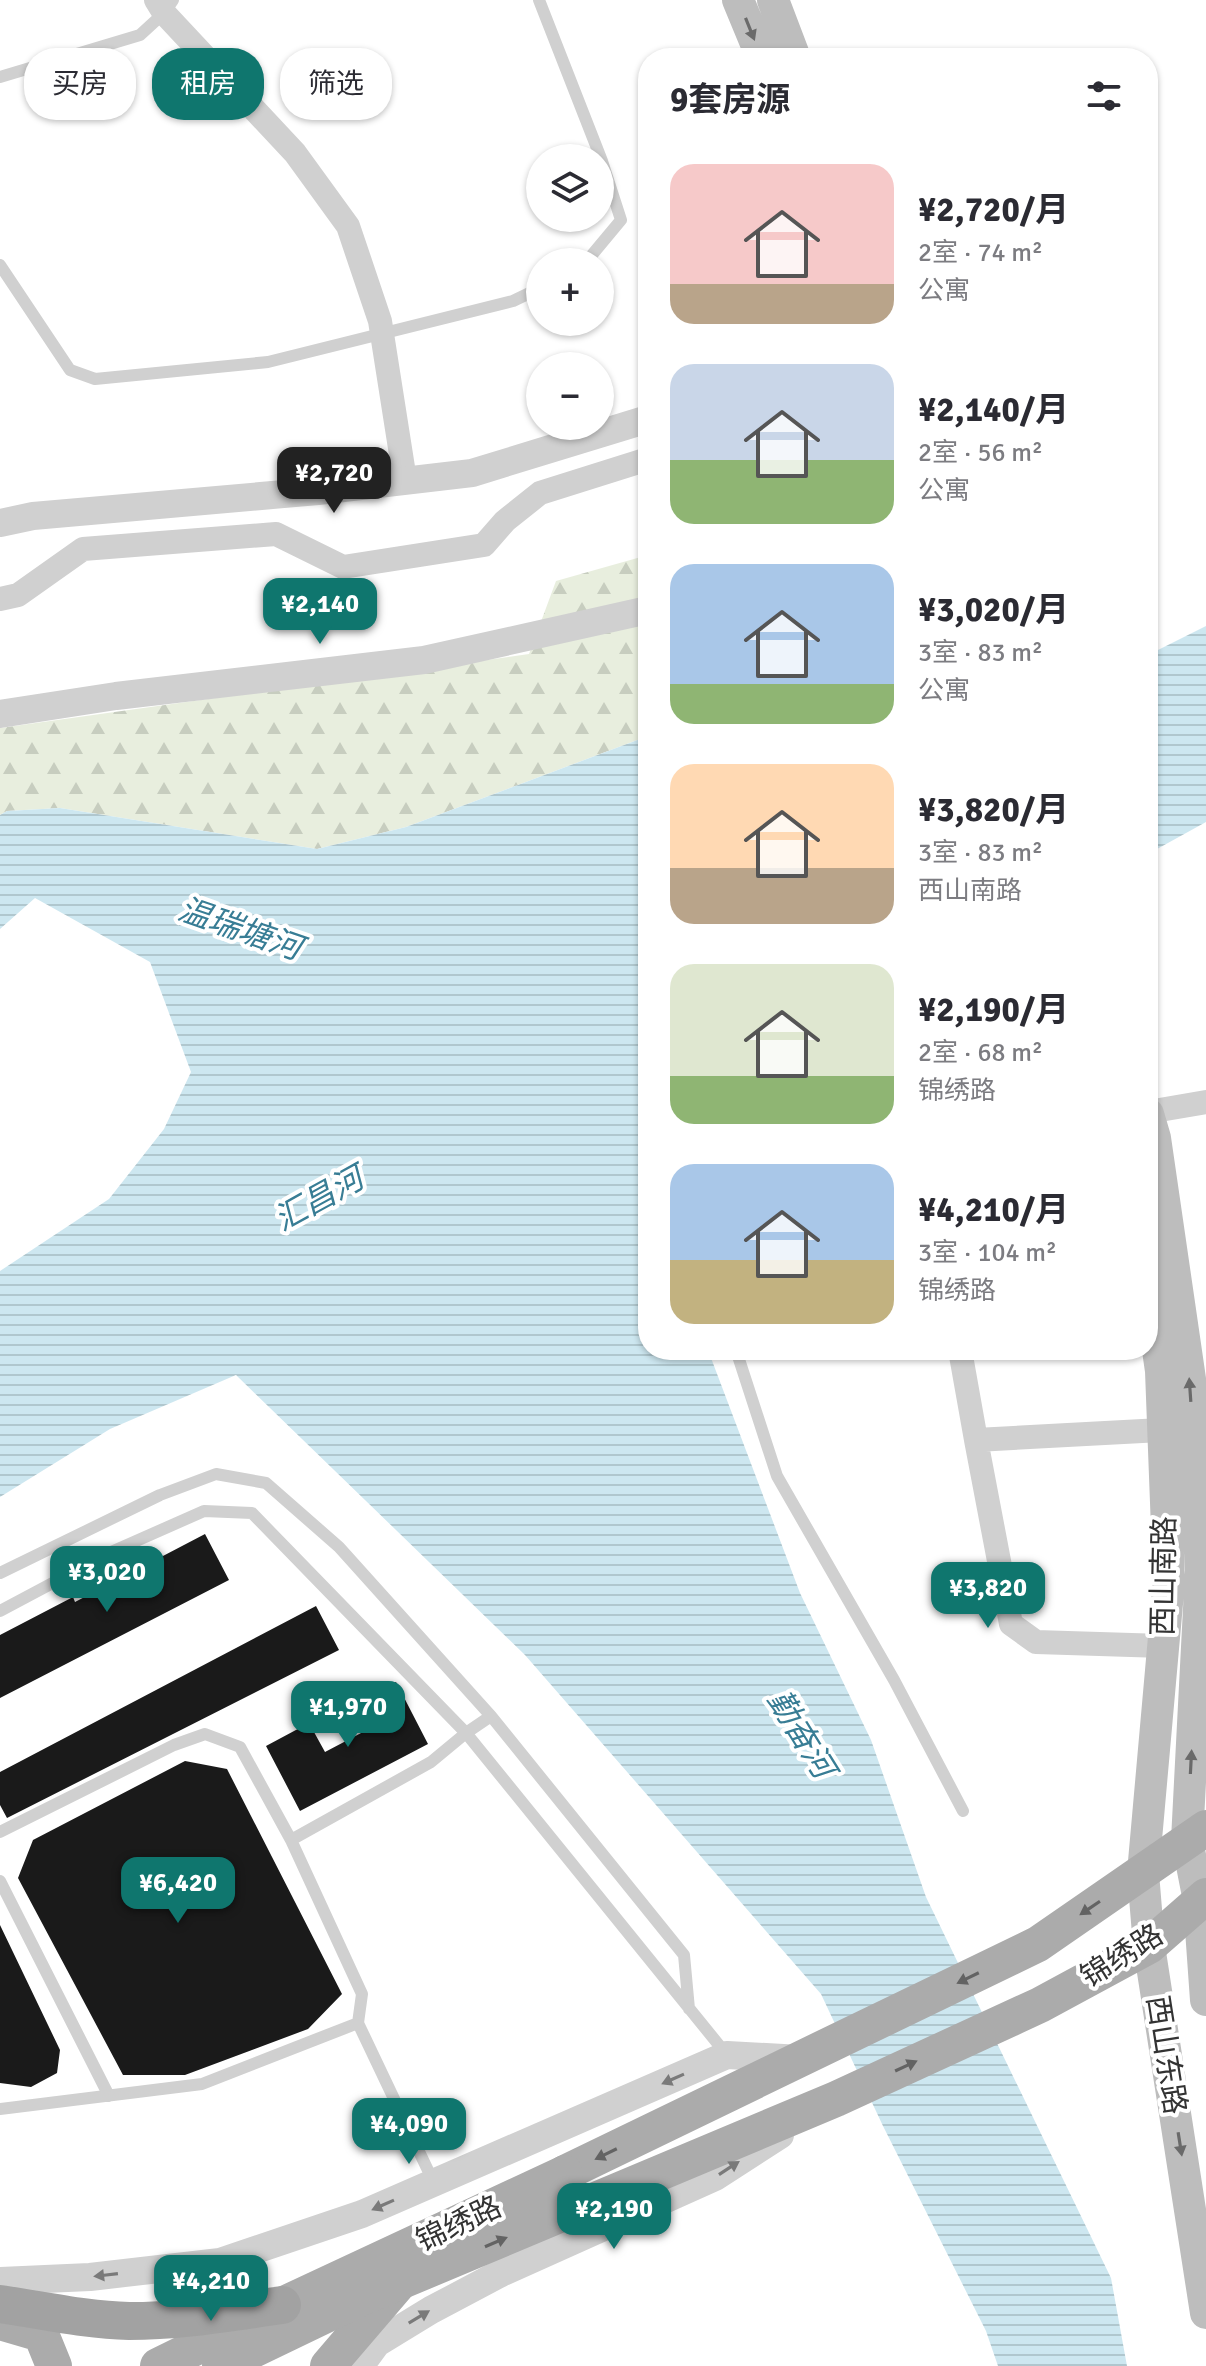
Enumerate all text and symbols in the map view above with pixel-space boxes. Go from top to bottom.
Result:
one-way arrow [744,17,757,41]
chip: 买房 [24,48,136,120]
chip: 租房 [152,48,264,120]
chip: 筛选 [280,48,392,120]
icon: filters [1082,74,1126,118]
text: 9套房源 [670,79,790,121]
map controls [526,144,614,440]
button: layers [526,144,614,232]
text: ¥2,720/月 [918,189,1069,231]
icon: home [734,196,830,292]
text: 2室 · 74 m² [918,237,1043,269]
button: + [526,248,614,336]
text: 公寓 [918,275,970,307]
button: − [526,352,614,440]
text: ¥2,140/月 [918,389,1069,431]
icon: home [734,396,830,492]
text: 2室 · 56 m² [918,437,1043,469]
pin: ¥2,720 [269,447,399,515]
text: ¥2,720 [295,457,373,489]
text: 公寓 [918,475,970,507]
pin: ¥2,140 [255,578,385,646]
text: ¥2,140 [281,588,359,620]
text: ¥3,020/月 [918,589,1069,631]
icon: home [734,596,830,692]
text: 3室 · 83 m² [918,637,1043,669]
text: 公寓 [918,675,970,707]
text: ¥3,820/月 [918,789,1069,831]
icon: home [734,796,830,892]
text: 3室 · 83 m² [918,837,1043,869]
text: 西山南路 [918,875,1022,907]
water label: 温瑞塘河 [173,890,313,970]
text: ¥2,190/月 [918,989,1069,1031]
icon: home [734,996,830,1092]
text: 2室 · 68 m² [918,1037,1043,1069]
text: 锦绣路 [918,1075,996,1107]
water label: 汇昌河 [268,1156,376,1239]
text: ¥4,210/月 [918,1189,1069,1231]
icon: home [734,1196,830,1292]
text: 3室 · 104 m² [918,1237,1057,1269]
text: 锦绣路 [918,1275,996,1307]
one-way arrow [1183,1377,1196,1402]
street label: 西山南路 [1144,1516,1184,1636]
pin: ¥3,020 [42,1546,172,1614]
text: ¥3,020 [68,1556,146,1588]
pin: ¥3,820 [923,1562,1053,1630]
text: ¥3,820 [949,1572,1027,1604]
pin: ¥1,970 [283,1681,413,1749]
water label: 勤奋河 [759,1683,846,1790]
text: ¥1,970 [309,1691,387,1723]
one-way arrow [1185,1749,1198,1774]
pin: ¥6,420 [113,1857,243,1925]
text: ¥6,420 [139,1867,217,1899]
one-way arrow [1080,1901,1101,1916]
street label: 锦绣路 [1074,1916,1170,1996]
one-way arrow [956,1972,979,1985]
street label: 西山东路 [1138,1993,1194,2117]
one-way arrow [895,2059,918,2073]
one-way arrow [661,2072,685,2085]
pin: ¥4,090 [344,2098,474,2166]
text: ¥4,090 [370,2108,448,2140]
one-way arrow [1174,2132,1187,2157]
one-way arrow [594,2147,617,2161]
one-way arrow [718,2162,740,2176]
pin: ¥2,190 [549,2183,679,2251]
street label: 锦绣路 [410,2188,508,2260]
text: ¥2,190 [575,2193,653,2225]
one-way arrow [372,2199,395,2212]
one-way arrow [484,2235,508,2248]
pin: ¥4,210 [146,2255,276,2323]
text: ¥4,210 [172,2265,250,2297]
one-way arrow [93,2269,118,2282]
one-way arrow [408,2310,430,2324]

